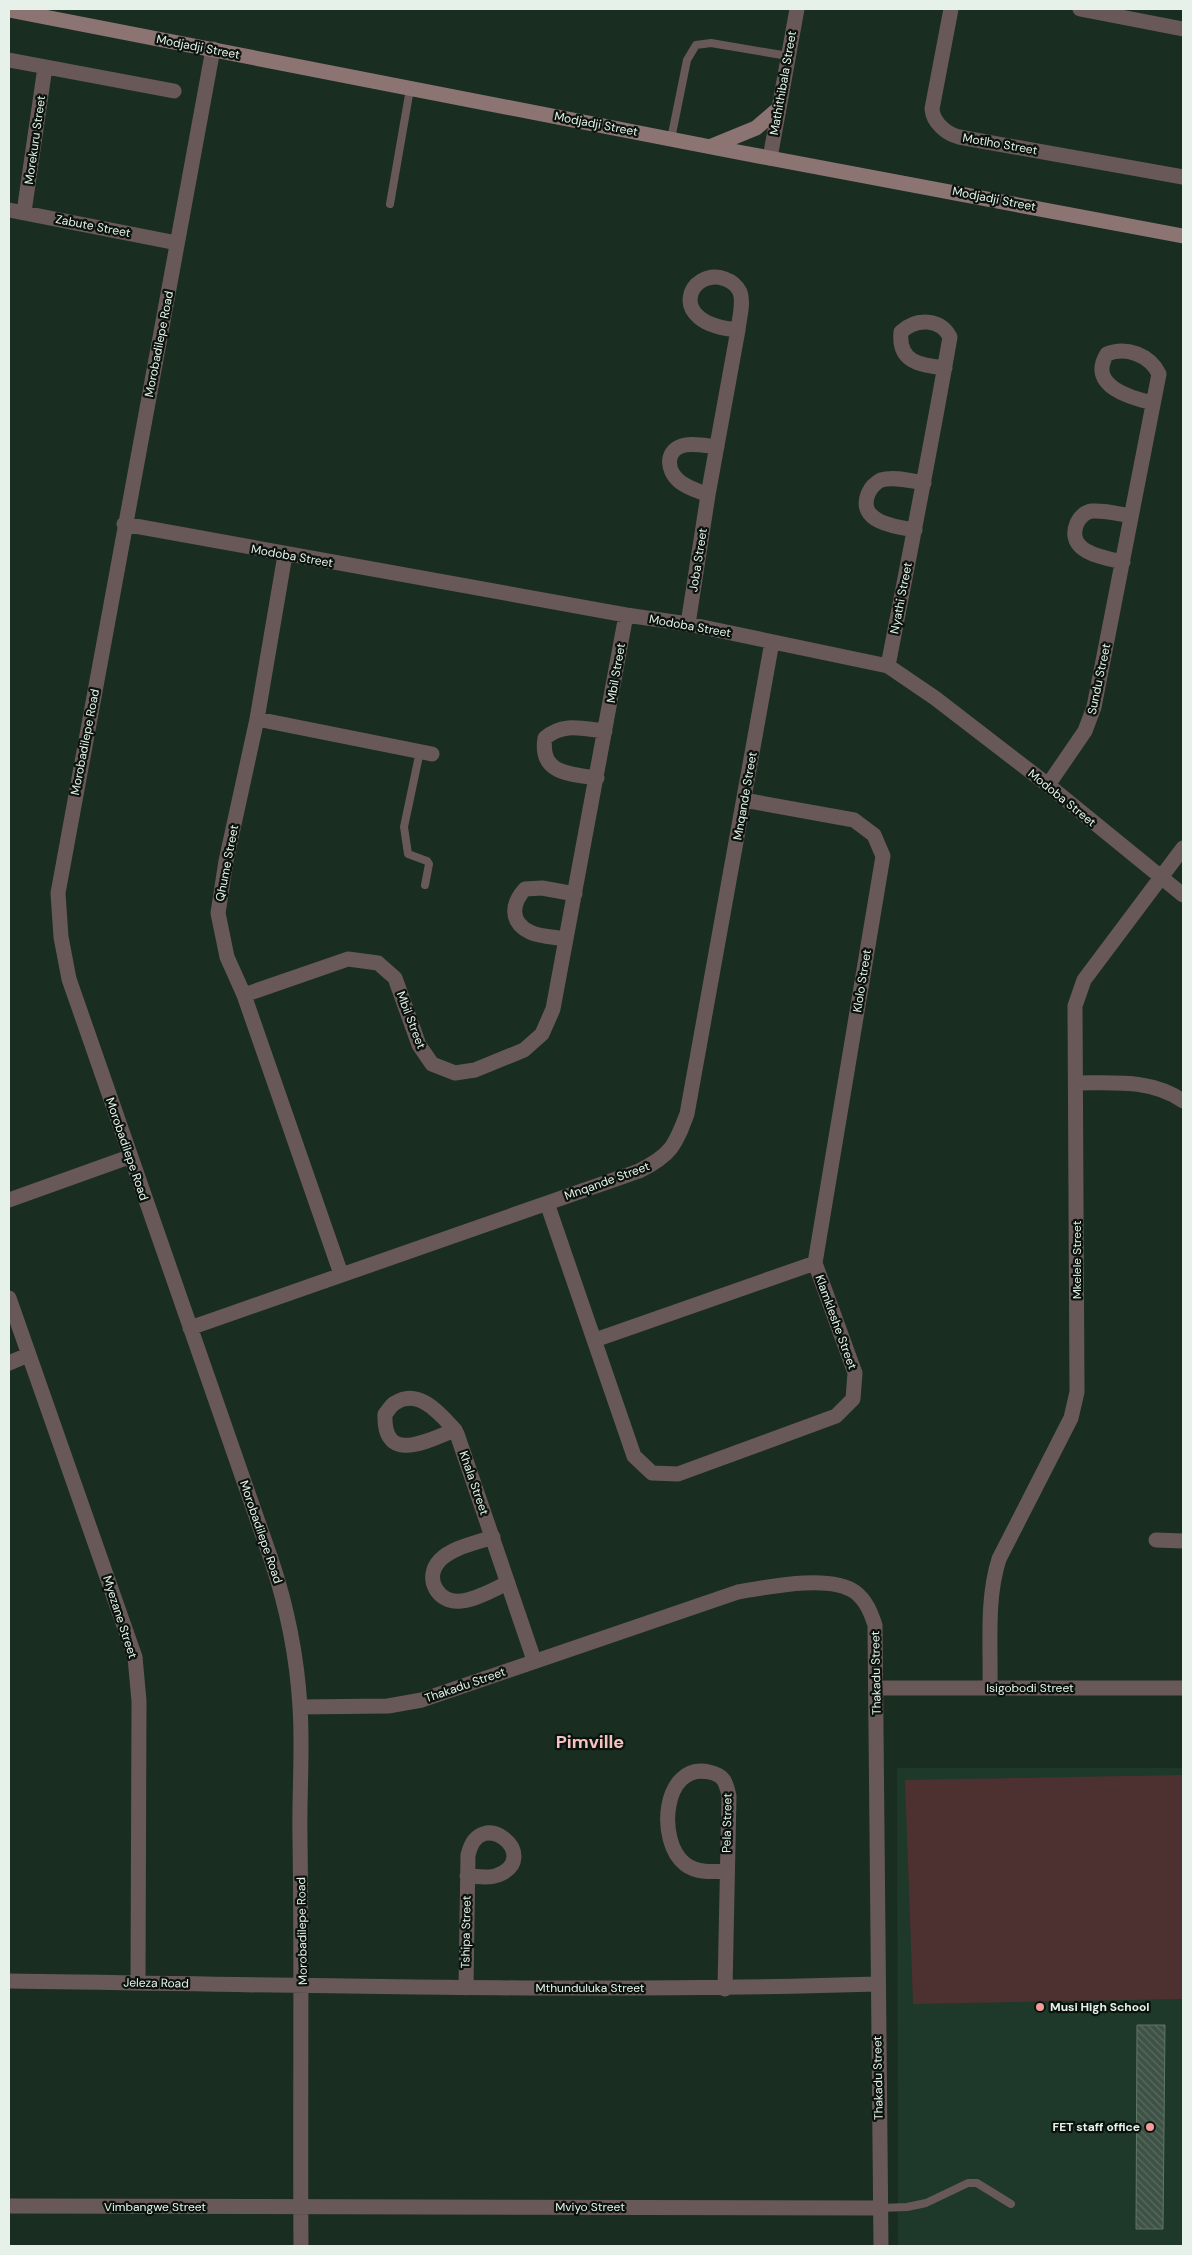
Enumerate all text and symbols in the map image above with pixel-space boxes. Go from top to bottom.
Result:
street label: Mathithibala Street [766,29,800,137]
street label: Modjadji Street [155,31,241,63]
street label: Morekuru Street [21,94,49,186]
street label: Modjadji Street [553,108,639,140]
street label: Motlho Street [961,130,1039,158]
street label: Modjadji Street [951,183,1037,215]
street label: Zabute Street [54,211,132,241]
street label: Morobadilepe Road [141,289,177,399]
street label: Joba Street [685,527,711,593]
street label: Modoba Street [250,541,335,571]
street label: Nyathi Street [886,561,916,635]
street label: Modoba Street [648,611,733,641]
street label: Mbil Street [603,642,629,704]
street label: Sundu Street [1084,642,1114,716]
street label: Morobadilepe Road [67,687,103,797]
street label: Mnqande Street [729,750,761,841]
street label: Modoba Street [1025,766,1100,831]
street label: Qhume Street [212,823,242,903]
street label: Klolo Street [849,948,875,1014]
street label: Mbil Street [393,989,429,1051]
street label: Morobadilepe Road [102,1095,152,1203]
street label: Mnqande Street [562,1158,652,1204]
street label: Mkelele Street [1069,1220,1085,1299]
street label: Klamkleshe Street [811,1273,861,1372]
street label: Khala Street [456,1449,493,1517]
street label: Morobadilepe Road [236,1478,286,1586]
street label: Myezane Street [99,1574,141,1661]
street label: Thakadu Street [867,1630,885,1715]
street label: Thakadu Street [423,1664,508,1706]
street label: Isigobodi Street [986,1680,1074,1696]
district label: Pimville [556,1730,624,1754]
street label: Pela Street [718,1793,736,1853]
street label: Morobadilepe Road [293,1877,311,1985]
street label: Tshipa Street [457,1895,475,1969]
street label: Jeleza Road [123,1974,189,1992]
street label: Mthunduluka Street [535,1980,645,1996]
place label: Musi High School [1050,1999,1150,2015]
marker: Musi High School [1034,2001,1046,2013]
street label: Thakadu Street [869,2035,887,2120]
place label: FET staff office [1053,2119,1140,2135]
marker: FET staff office [1144,2121,1156,2133]
street label: Vimbangwe Street [104,2199,206,2215]
street label: Mviyo Street [555,2199,625,2215]

